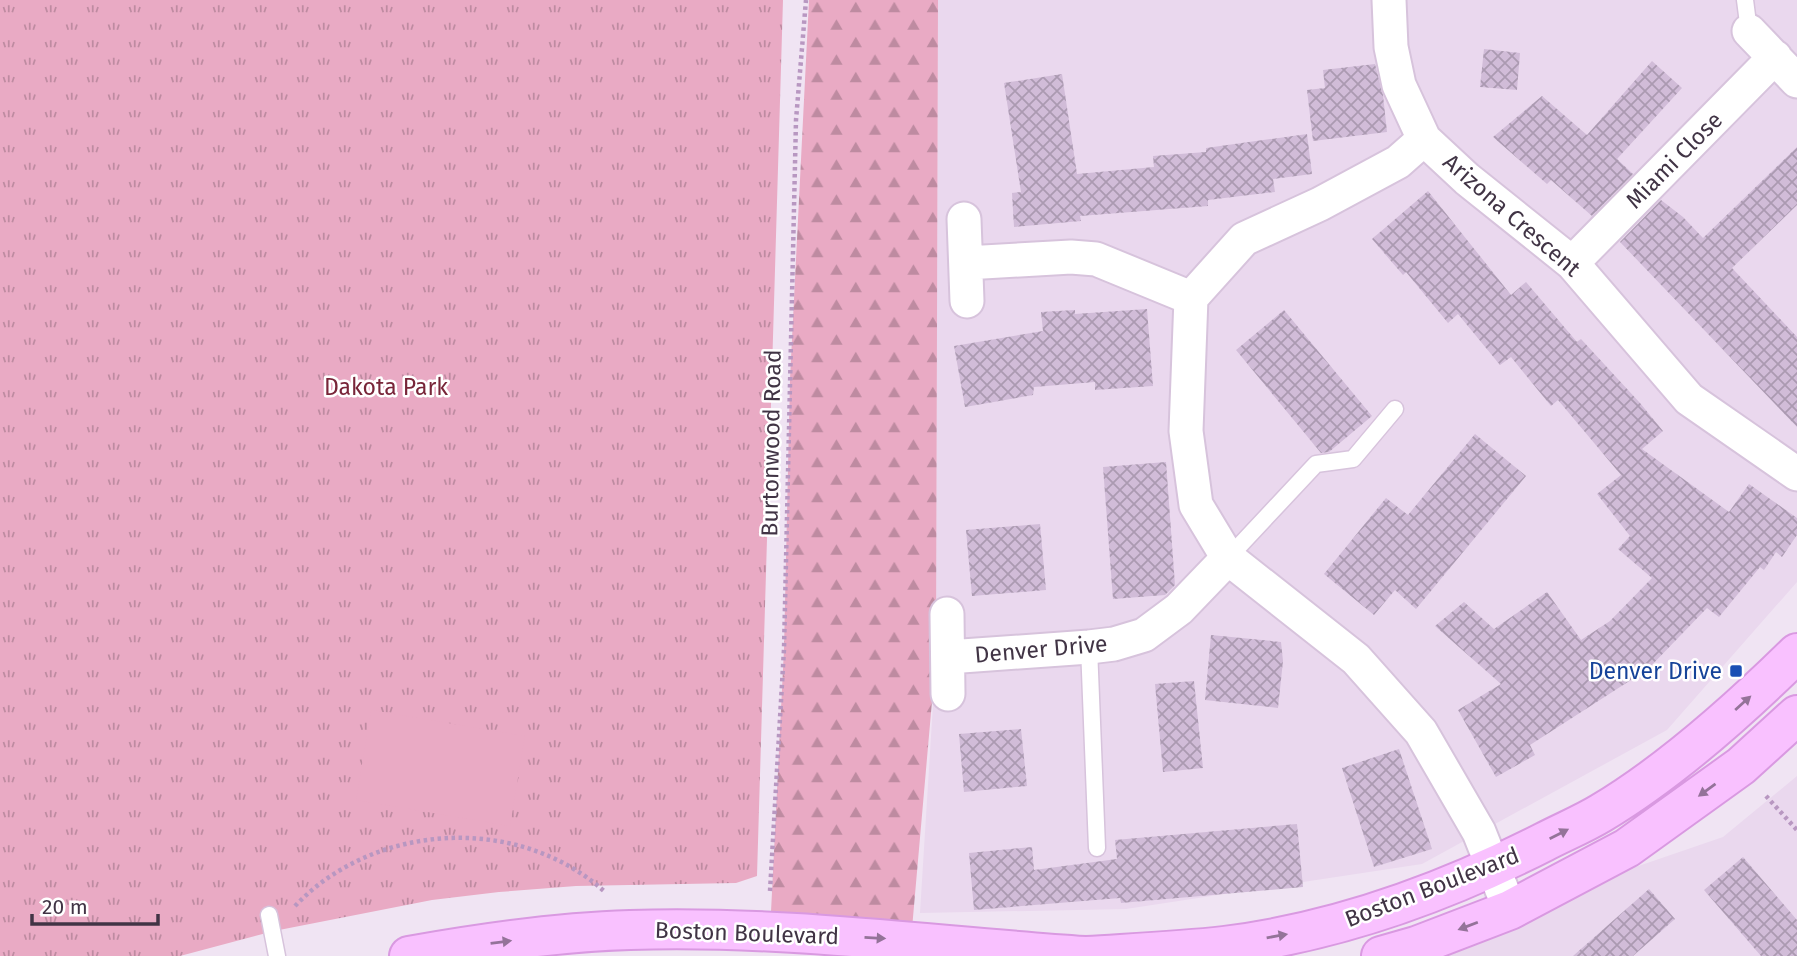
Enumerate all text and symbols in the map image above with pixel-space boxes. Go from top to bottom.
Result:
street label: Miami Close [1620,106,1728,214]
street label: Arizona Crescent [1438,148,1587,283]
street label: Burtonwood Road [755,349,787,537]
park label: Dakota Park [324,373,448,401]
street label: Denver Drive [973,629,1109,669]
place label: Denver Drive [1589,657,1722,685]
marker: Denver Drive [1728,663,1744,679]
one-way arrow [1735,696,1752,711]
one-way arrow [1698,783,1716,797]
one-way arrow [1549,829,1569,841]
street label: Boston Boulevard [1341,841,1523,933]
scale bar [32,883,158,927]
text: 20 m [42,894,88,920]
street label: Boston Boulevard [654,916,840,950]
one-way arrow [1457,921,1478,932]
one-way arrow [1266,930,1288,941]
one-way arrow [864,933,886,944]
one-way arrow [490,936,512,947]

